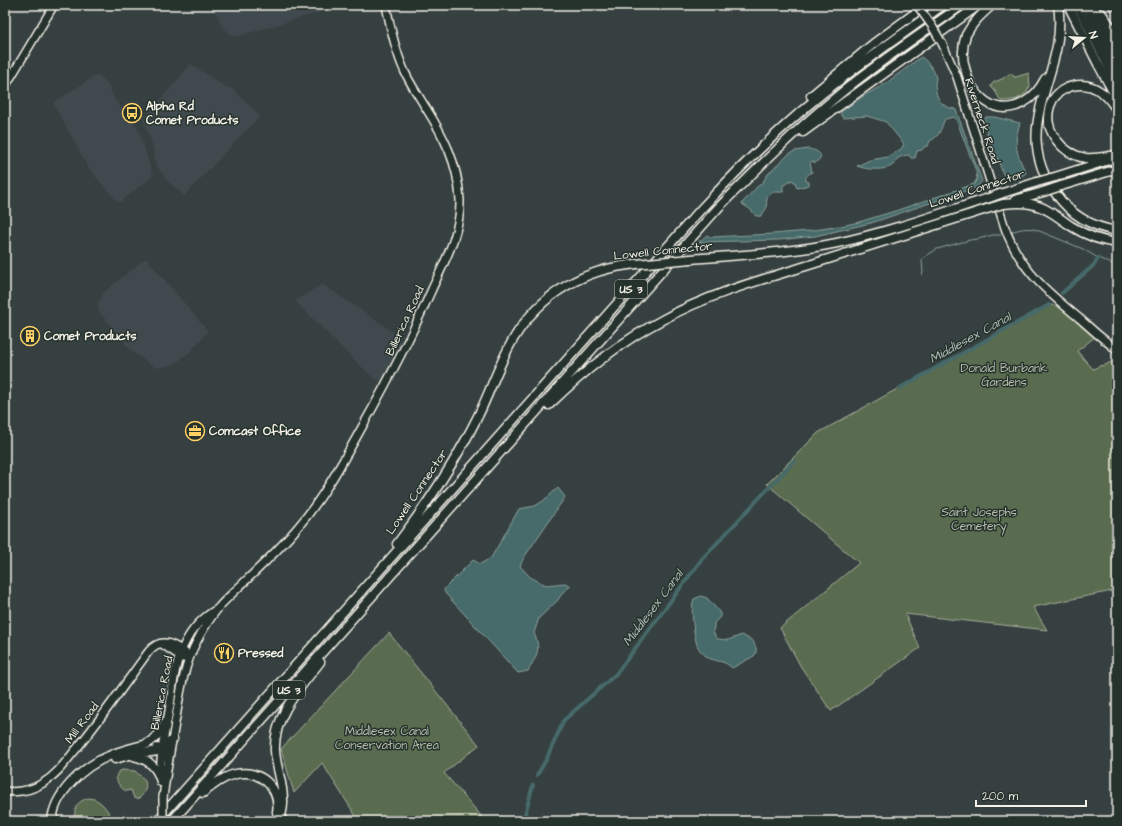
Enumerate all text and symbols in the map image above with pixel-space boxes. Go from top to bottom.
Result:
north arrow [1064,18,1104,58]
text: N [1085,29,1101,41]
street label: Riverneck Road [960,76,1004,166]
place label: Alpha Rd Comet Products [146,98,238,129]
bus stop icon: Alpha Rd Comet Products [121,102,143,124]
street label: Lowell Connector [927,165,1027,212]
street label: Lowell Connector [613,237,714,265]
road number: US 3 [615,280,647,298]
street label: Billerica Road [381,283,429,359]
water label: Middlesex Canal [926,307,1016,368]
building icon: Comet Products [19,325,41,347]
place label: Comet Products [44,328,136,345]
park label: Donald Burbank Gardens [961,360,1048,391]
office icon: Comcast Office [184,420,206,442]
place label: Comcast Office [209,423,302,440]
street label: Lowell Connector [382,446,452,538]
park label: Saint Josephs Cemetery [941,504,1017,536]
water label: Middlesex Canal [618,565,689,650]
restaurant icon: Pressed [213,642,235,664]
place label: Pressed [238,645,284,662]
street label: Billerica Road [146,655,178,731]
road number: US 3 [273,681,305,699]
street label: Mill Road [61,699,103,747]
park label: Middlesex Canal Conservation Area [335,723,439,754]
scale bar [976,782,1086,808]
text: 200 m [982,788,1019,805]

